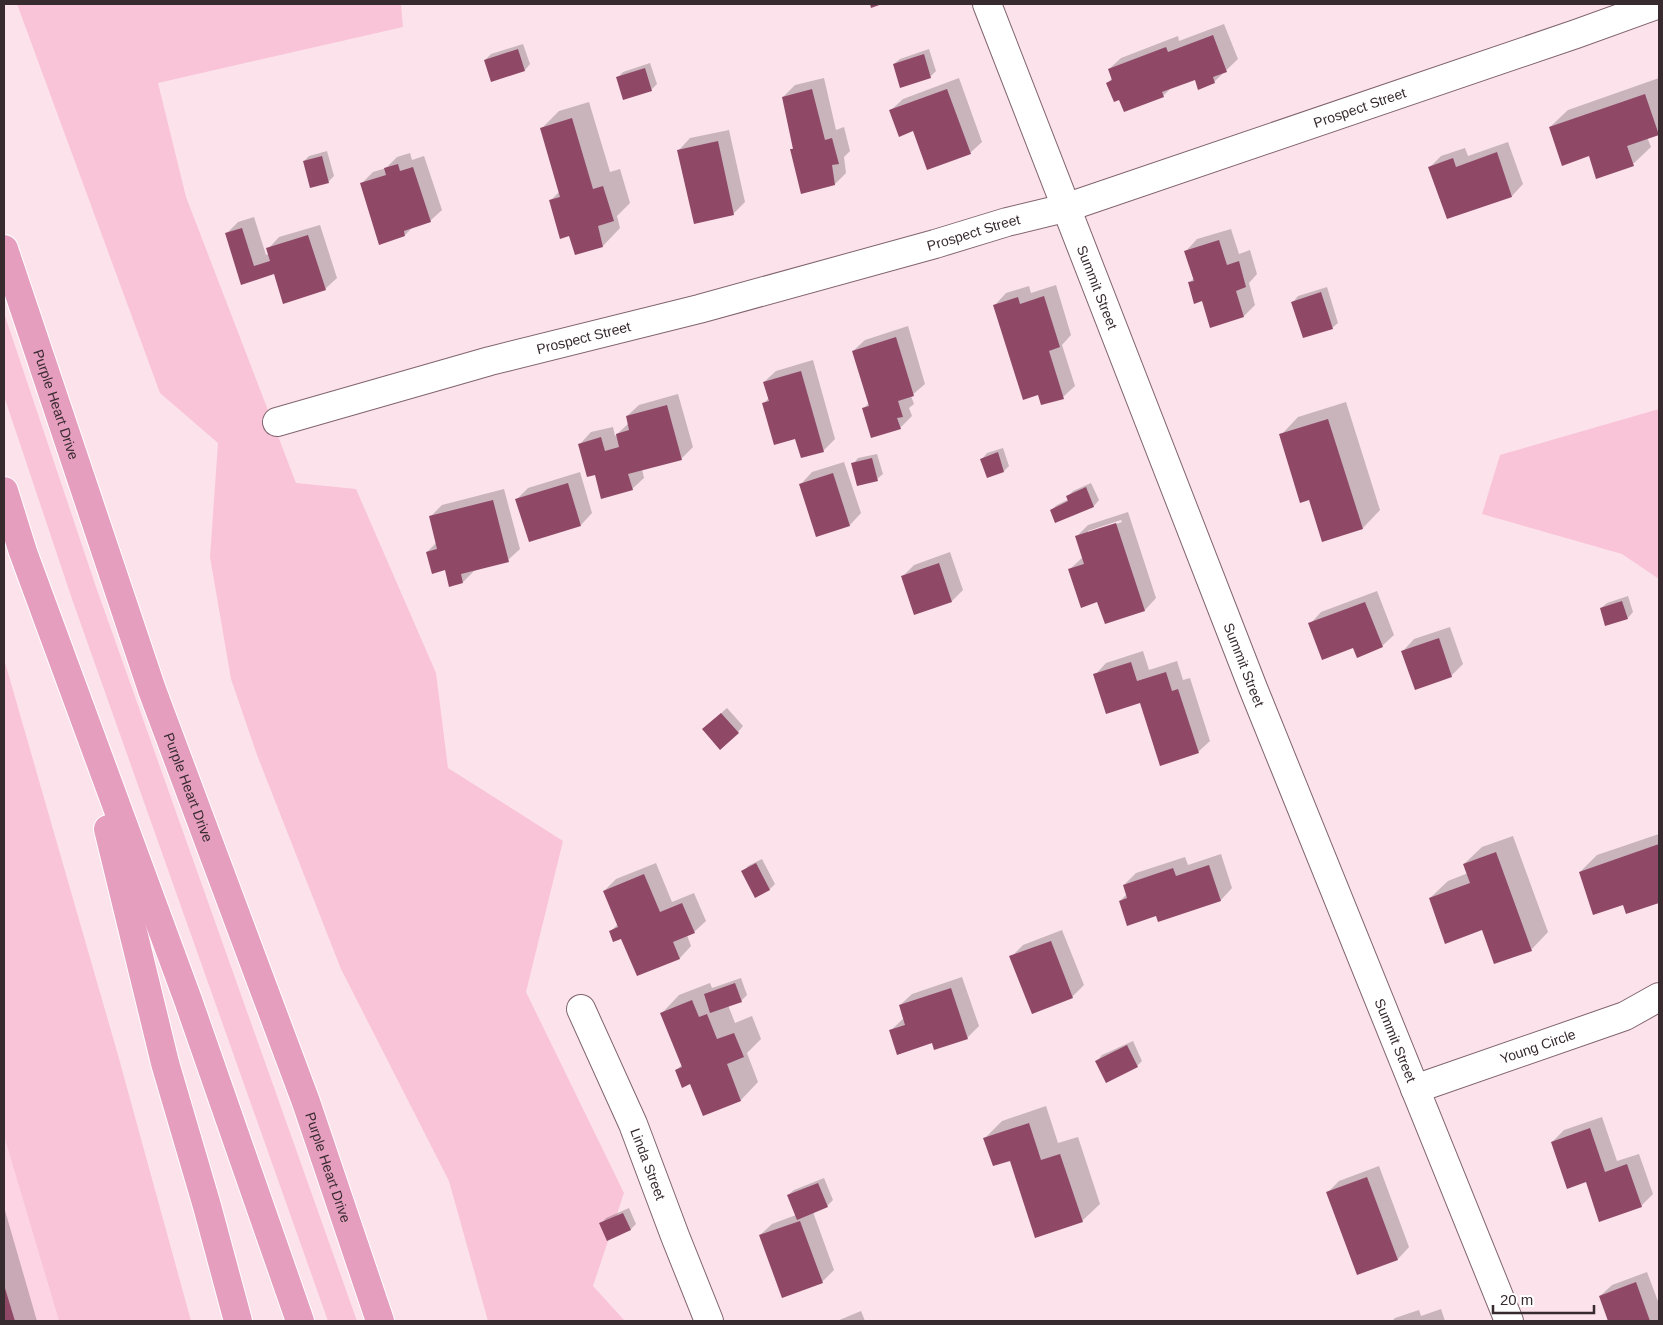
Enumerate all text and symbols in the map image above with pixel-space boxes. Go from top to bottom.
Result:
street label: Prospect Street [1311,84,1408,131]
street label: Prospect Street [925,211,1022,254]
street label: Summit Street [1074,243,1121,332]
street label: Prospect Street [535,318,632,357]
street label: Purple Heart Drive [30,347,82,462]
street label: Summit Street [1220,621,1268,709]
street label: Purple Heart Drive [161,730,216,844]
street label: Summit Street [1371,996,1420,1085]
street label: Young Circle [1498,1026,1578,1067]
street label: Purple Heart Drive [302,1110,354,1225]
street label: Linda Street [627,1126,669,1202]
scale bar [1493,1282,1594,1314]
text: 20 m [1500,1291,1533,1308]

